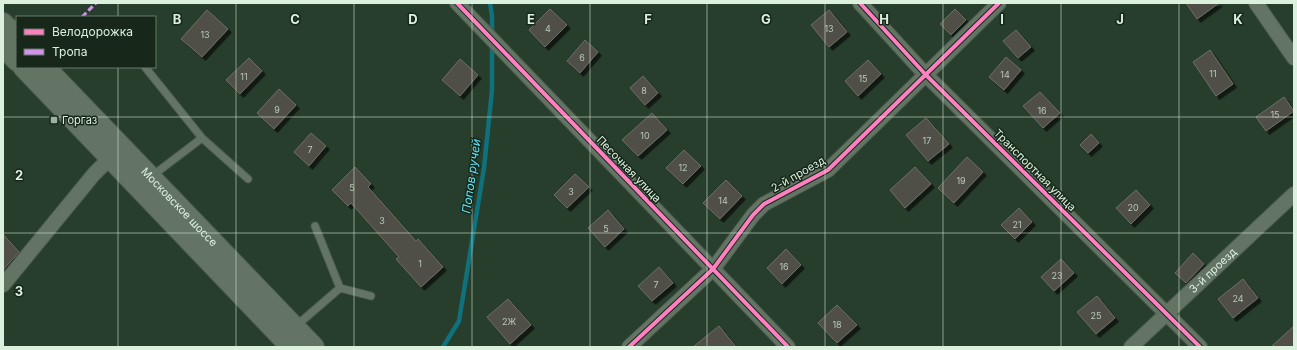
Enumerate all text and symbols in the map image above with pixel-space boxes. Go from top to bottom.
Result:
text: B [173,11,182,27]
text: C [290,11,300,27]
text: D [408,11,418,27]
text: E [527,11,535,27]
text: F [644,11,652,27]
text: G [761,11,771,27]
text: H [879,11,889,27]
text: I [1000,11,1004,27]
text: J [1116,11,1124,27]
text: K [1233,11,1243,27]
legend [16,16,156,68]
house number: 4 [545,23,551,34]
house number: 13 [824,23,834,34]
text: Велодорожка [52,24,133,39]
house number: 13 [200,29,210,40]
text: Тропа [52,44,87,59]
house number: 6 [579,52,585,63]
house number: 11 [1209,68,1217,79]
house number: 14 [1000,69,1010,80]
house number: 11 [240,71,248,82]
house number: 15 [858,73,868,84]
house number: 8 [641,85,647,96]
house number: 9 [274,104,280,115]
house number: 16 [1037,105,1047,116]
house number: 15 [1270,109,1280,120]
place label: Горгаз [62,113,97,127]
marker: Горгаз [49,115,59,125]
street label: Транспортная улица [991,126,1079,214]
house number: 10 [640,130,650,141]
street label: Песочная улица [594,133,664,205]
house number: 17 [923,135,931,146]
water label: Попов ручей [458,138,484,214]
house number: 7 [307,144,313,155]
street label: 2-й проезд [769,153,828,195]
house number: 12 [678,162,688,173]
street label: Московское шоссе [138,164,221,249]
text: 2 [15,167,23,183]
house number: 19 [956,175,966,186]
house number: 5 [349,182,355,193]
house number: 3 [568,186,574,197]
house number: 14 [718,195,728,206]
house number: 20 [1127,202,1139,213]
house number: 3 [379,215,385,226]
house number: 21 [1012,219,1022,230]
house number: 5 [603,223,609,234]
street label: 3-й проезд [1186,245,1239,296]
house number: 1 [418,258,422,269]
house number: 16 [779,261,789,272]
house number: 23 [1051,270,1063,281]
house number: 7 [653,279,659,290]
text: 3 [15,283,23,299]
house number: 24 [1232,293,1244,304]
house number: 25 [1091,310,1101,321]
house number: 2Ж [502,316,516,327]
house number: 18 [832,319,842,330]

